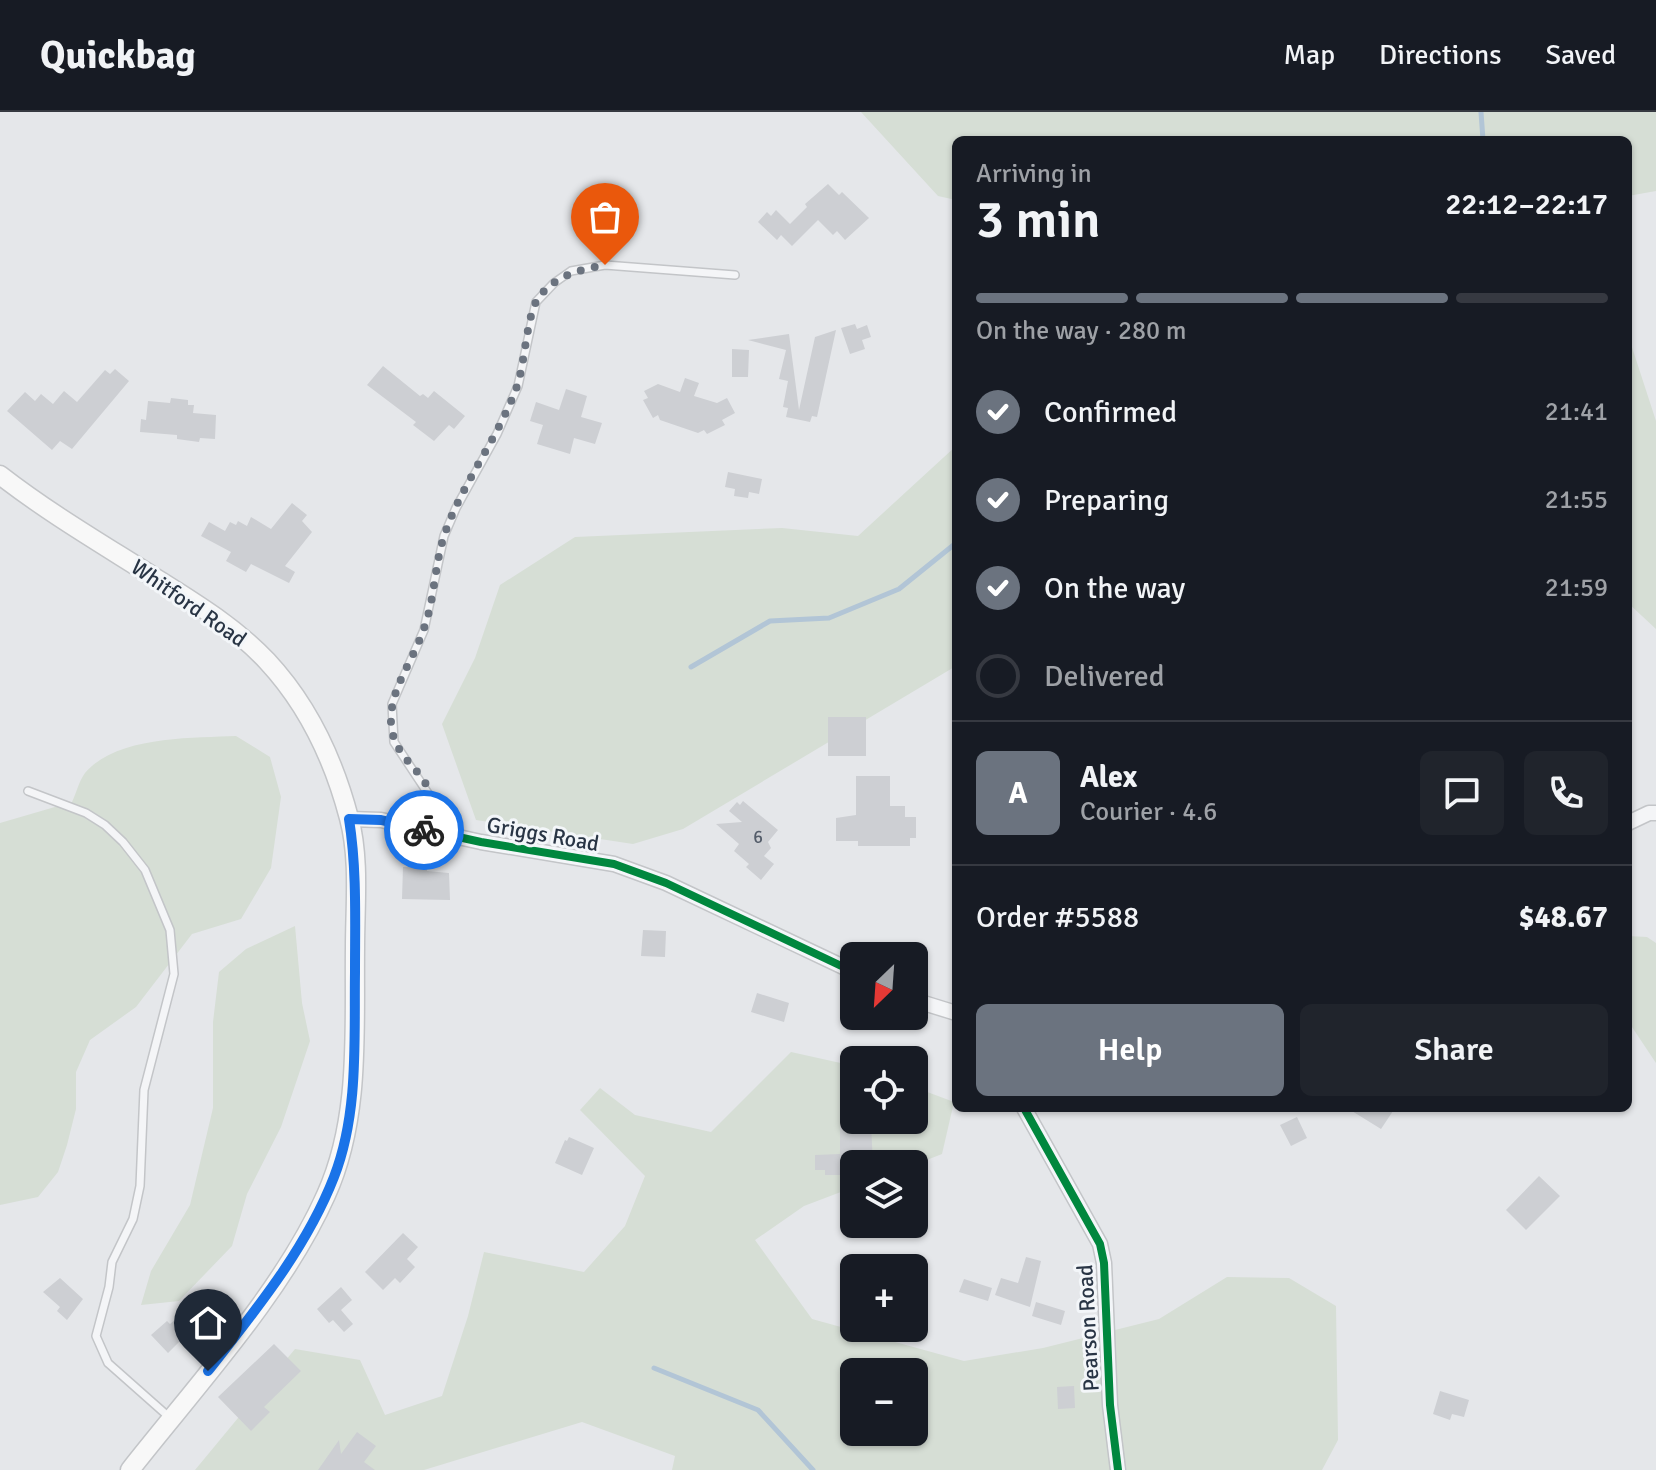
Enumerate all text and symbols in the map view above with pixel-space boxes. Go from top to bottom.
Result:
text: Quickbag [40,32,196,79]
text: Map [1283,38,1335,72]
text: Directions [1379,38,1501,72]
text: Saved [1545,38,1616,72]
text: Arriving in [976,158,1092,190]
pin [571,183,639,265]
text: 22:12–22:17 [1445,186,1608,223]
text: 3 min [976,188,1101,252]
icon: bag [583,195,627,239]
text: On the way · 280 m [976,315,1186,347]
icon: check [976,390,1020,434]
text: Confirmed [1044,394,1177,431]
text: 21:41 [1545,396,1608,428]
icon: check [976,478,1020,522]
text: Preparing [1044,482,1169,519]
text: 21:55 [1545,484,1608,516]
street label: Whitford Road [126,553,252,653]
icon: check [976,566,1020,610]
text: On the way [1044,570,1185,607]
text: 21:59 [1545,572,1608,604]
text: Delivered [1044,658,1165,695]
button: chat [1420,751,1504,835]
button: phone [1524,751,1608,835]
text: Alex [1080,759,1137,796]
text: A [1008,775,1028,812]
courier [384,790,464,870]
text: Courier · 4.6 [1080,796,1217,828]
icon: bike [402,808,446,852]
street label: Griggs Road [485,811,601,857]
house number: 6 [753,826,763,848]
text: Order #5588 [976,899,1139,936]
text: $48.67 [1518,899,1608,936]
north arrow [840,942,928,1030]
map controls [840,942,928,1446]
button: Help [976,1004,1284,1096]
button: Share [1300,1004,1608,1096]
button: locate [840,1046,928,1134]
button: layers [840,1150,928,1238]
button: + [840,1254,928,1342]
street label: Pearson Road [1071,1264,1105,1392]
pin [174,1289,242,1371]
icon: home [186,1301,230,1345]
button: − [840,1358,928,1446]

